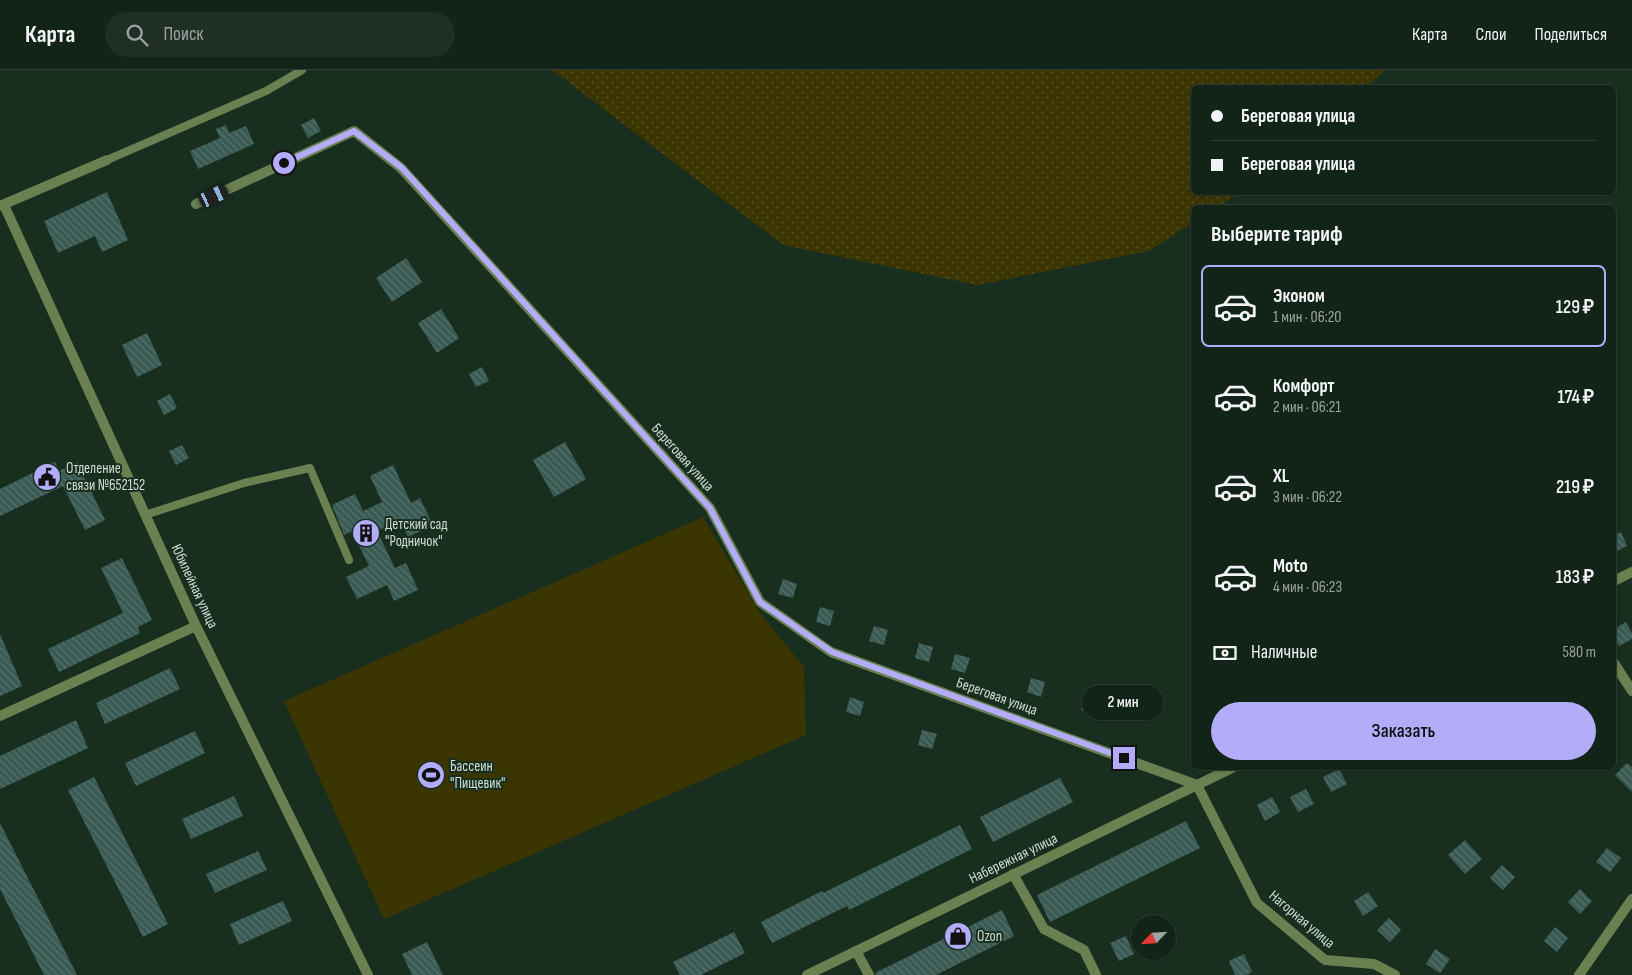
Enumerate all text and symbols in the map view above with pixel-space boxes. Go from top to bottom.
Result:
search box [105,12,455,57]
text: Карта [25,20,75,49]
icon: search [123,21,151,49]
text: Поиск [163,23,204,46]
text: Карта [1412,24,1448,45]
text: Слои [1476,24,1507,45]
text: Поделиться [1535,24,1607,45]
text: Береговая улица [1241,105,1355,128]
route start [273,152,295,174]
text: Береговая улица [1241,153,1355,176]
car [197,183,230,209]
text: Выберите тариф [1211,221,1343,248]
icon: car [1213,284,1258,329]
text: Эконом [1273,285,1325,308]
text: 129 ₽ [1556,296,1594,319]
text: 1 мин · 06:20 [1273,308,1342,327]
icon: car [1213,374,1258,419]
text: Комфорт [1273,375,1335,398]
text: 174 ₽ [1558,386,1594,409]
text: 2 мин · 06:21 [1273,398,1341,417]
street label: Береговая улица [647,419,718,495]
place label: Отделение связи №652152 [66,459,145,495]
public building icon: Отделение связи №652152 [32,462,62,492]
icon: car [1213,464,1258,509]
text: XL [1273,465,1289,488]
text: 219 ₽ [1556,476,1594,499]
text: 3 мин · 06:22 [1273,488,1342,507]
place label: Детский сад "Родничок" [385,515,448,551]
building icon: Детский сад "Родничок" [351,518,381,548]
street label: Юбилейная улица [167,541,222,632]
icon: car [1213,554,1258,599]
text: Moto [1273,555,1308,578]
text: 183 ₽ [1556,566,1594,589]
text: 4 мин · 06:23 [1273,578,1342,597]
icon: cash [1211,639,1239,667]
text: Наличные [1251,641,1317,664]
text: 580 m [1563,643,1596,662]
street label: Береговая улица [954,673,1040,720]
callout: 2 мин [1083,686,1165,720]
text: 2 мин [1107,693,1139,712]
button: Заказать [1211,702,1596,760]
route end [1113,747,1135,769]
place label: Бассеин "Пищевик" [450,757,506,793]
sports icon: Бассеин "Пищевик" [416,760,446,790]
street label: Набережная улица [966,829,1061,888]
street label: Нагорная улица [1265,886,1339,953]
north arrow [1131,915,1176,960]
map controls [1131,915,1176,960]
shop icon: Ozon [943,921,973,951]
place label: Ozon [977,927,1002,946]

